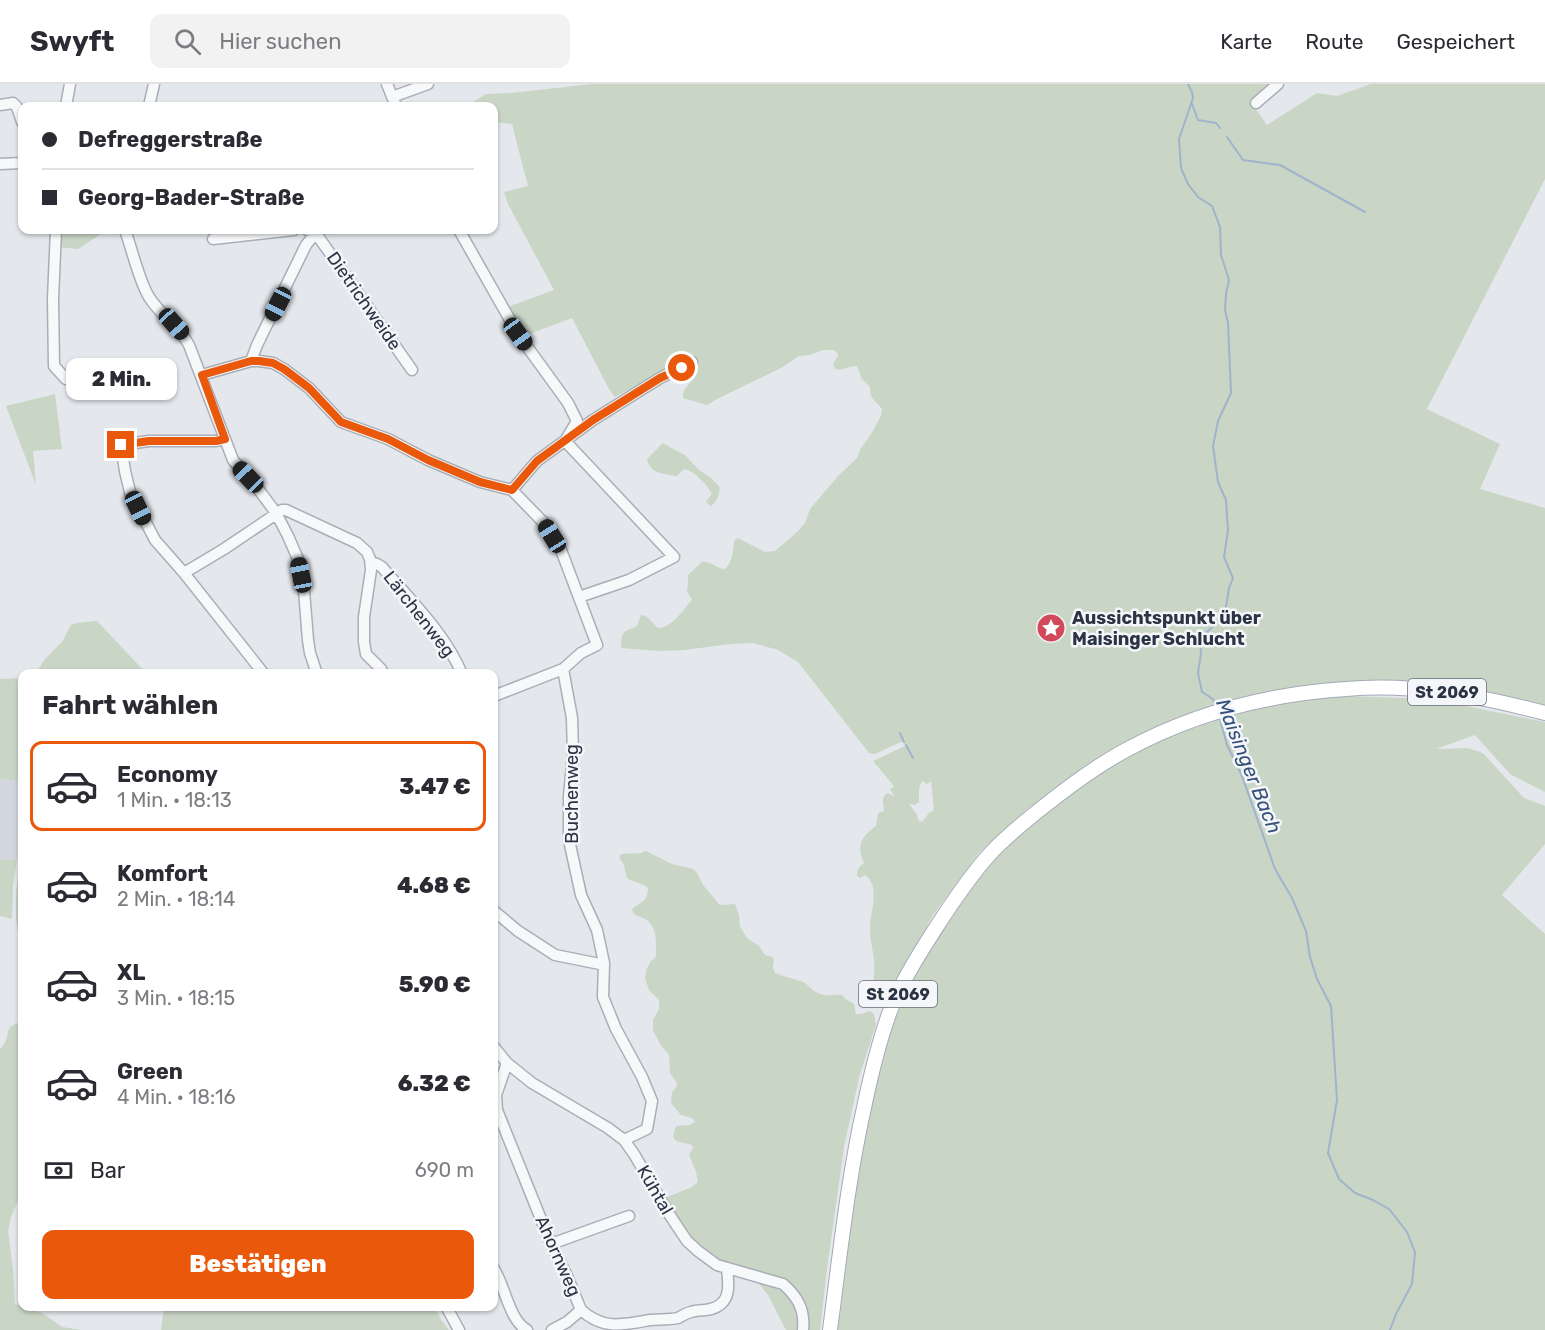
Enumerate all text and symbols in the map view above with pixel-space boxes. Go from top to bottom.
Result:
search box [150,14,570,68]
text: Swyft [30,25,114,58]
icon: search [171,25,204,58]
text: Hier suchen [219,28,342,55]
text: Karte [1220,29,1272,54]
text: Route [1305,29,1364,54]
text: Gespeichert [1397,29,1515,54]
text: Defreggerstraße [78,126,263,153]
text: Georg-Bader-Straße [78,184,305,211]
street label: Dietrichweide [322,248,406,354]
car [262,284,294,324]
car [155,305,193,343]
car [500,314,536,354]
route start [668,354,695,381]
callout: 2 Min. [66,358,176,400]
text: 2 Min. [92,367,151,391]
route end [107,431,134,458]
car [229,458,267,496]
car [122,488,154,528]
car [535,516,569,556]
car [289,556,313,594]
street label: Lärchenweg [378,566,460,662]
place label: Aussichtspunkt über Maisinger Schlucht [1072,607,1261,650]
place icon: Aussichtspunkt über Maisinger Schlucht [1035,612,1067,644]
road number: St 2069 [1408,679,1486,705]
text: Fahrt wählen [42,689,218,721]
water label: Maisinger Bach [1211,695,1287,837]
street label: Buchenweg [561,744,583,844]
icon: car [45,759,99,813]
text: Economy [117,761,218,788]
text: 3.47 € [399,773,471,800]
text: 1 Min. · 18:13 [117,788,232,812]
icon: car [45,858,99,912]
text: Komfort [117,860,208,887]
text: 4.68 € [397,872,471,899]
text: 2 Min. · 18:14 [117,887,235,911]
icon: car [45,957,99,1011]
text: XL [117,959,145,986]
text: 5.90 € [399,971,471,998]
road number: St 2069 [859,981,937,1007]
text: 3 Min. · 18:15 [117,986,235,1010]
icon: car [45,1056,99,1110]
text: Green [117,1058,183,1085]
text: 6.32 € [398,1070,471,1097]
text: 4 Min. · 18:16 [117,1085,236,1109]
icon: cash [42,1154,75,1187]
text: Bar [90,1157,125,1184]
text: 690 m [415,1158,474,1182]
street label: Kühtal [632,1161,678,1219]
street label: Ahornweg [530,1212,586,1300]
button: Bestätigen [42,1230,474,1299]

